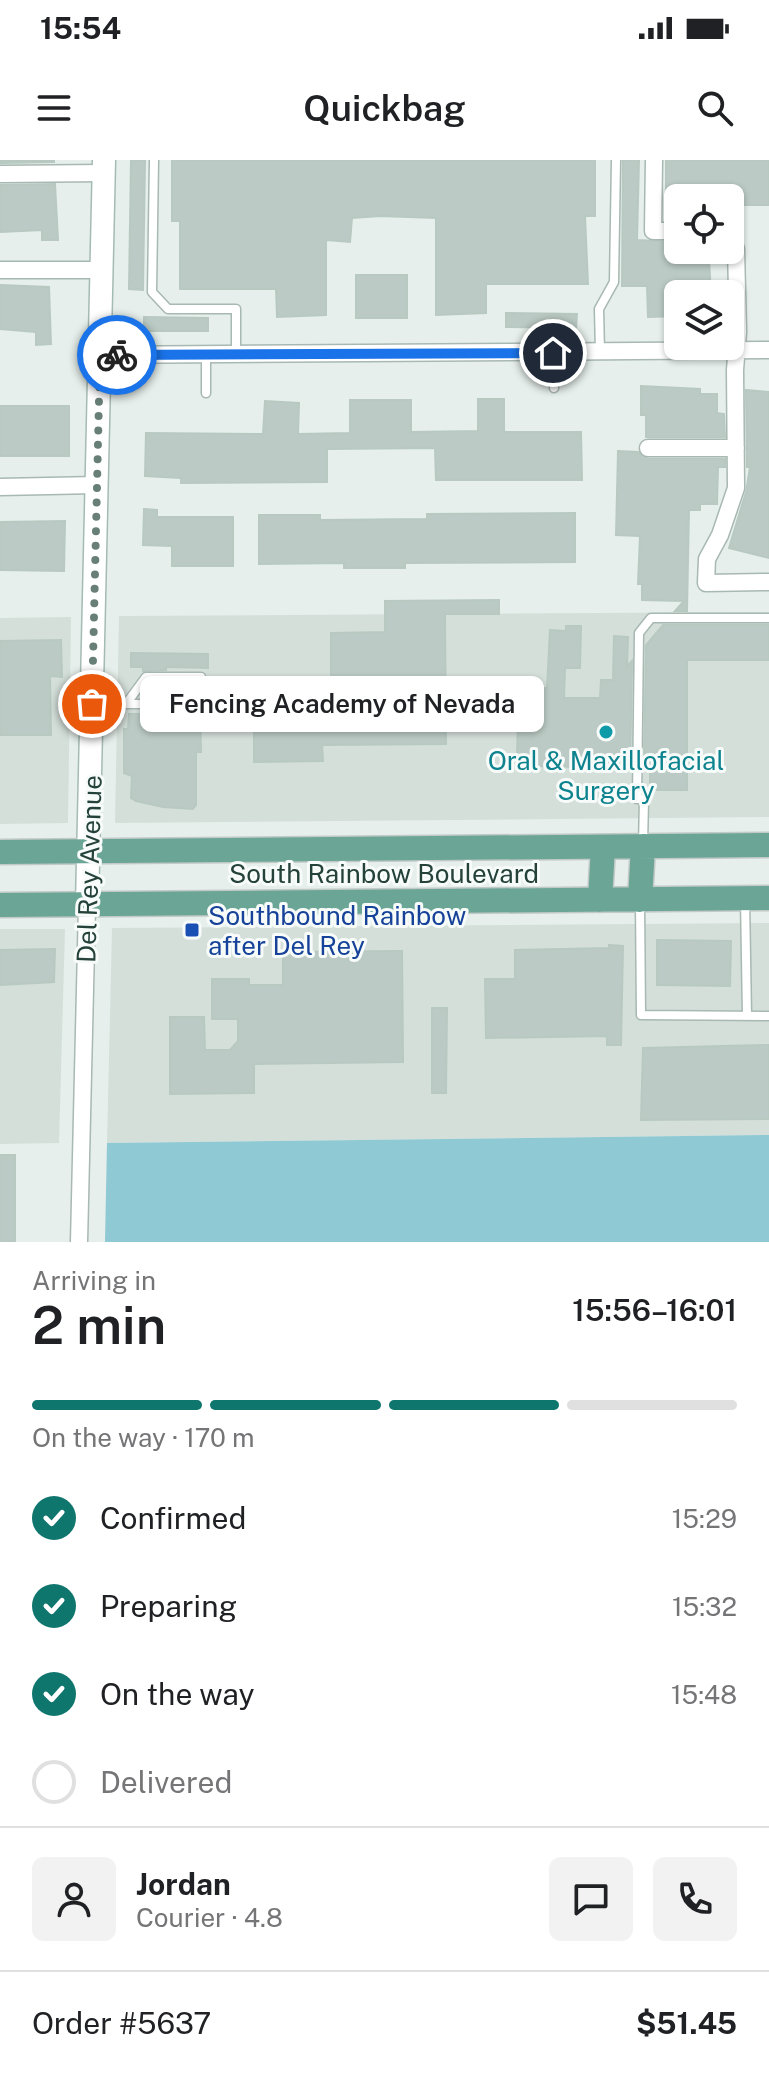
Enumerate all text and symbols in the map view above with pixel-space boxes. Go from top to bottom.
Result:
text: 15:54 [40,10,121,46]
icon: menu [32,86,76,130]
icon: search [693,86,737,130]
text: Quickbag [303,87,466,129]
map controls [664,184,744,360]
button: locate [664,184,744,264]
button: layers [664,280,744,360]
courier [77,315,157,395]
pin [519,319,587,387]
icon: home [531,331,575,375]
icon: bike [95,333,139,377]
pin [58,670,126,738]
callout: Fencing Academy of Nevada [140,676,544,732]
icon: bag [70,682,114,726]
text: Fencing Academy of Nevada [169,688,515,719]
marker: Oral & Maxillofacial Surgery [597,723,615,741]
place label: Oral & Maxillofacial Surgery [488,745,724,806]
street label: Del Rey Avenue [70,774,108,964]
street label: South Rainbow Boulevard [229,858,539,889]
place label: Southbound Rainbow after Del Rey [208,900,466,961]
marker: Southbound Rainbow after Del Rey [183,921,201,939]
text: Arriving in [32,1265,156,1296]
text: 15:56–16:01 [572,1292,737,1328]
text: 2 min [32,1295,166,1356]
text: On the way · 170 m [32,1422,255,1453]
icon: check [32,1496,76,1540]
text: Confirmed [100,1500,246,1536]
text: 15:29 [672,1503,737,1534]
icon: check [32,1584,76,1628]
text: Preparing [100,1588,237,1624]
text: 15:32 [672,1591,737,1622]
icon: check [32,1672,76,1716]
text: On the way [100,1676,254,1712]
text: 15:48 [671,1679,737,1710]
text: Delivered [100,1764,232,1800]
button: person [32,1857,116,1941]
button: chat [549,1857,633,1941]
button: phone [653,1857,737,1941]
text: Jordan [136,1866,231,1902]
text: Courier · 4.8 [136,1902,283,1933]
text: Order #5637 [32,2005,211,2041]
text: $51.45 [636,2005,737,2041]

